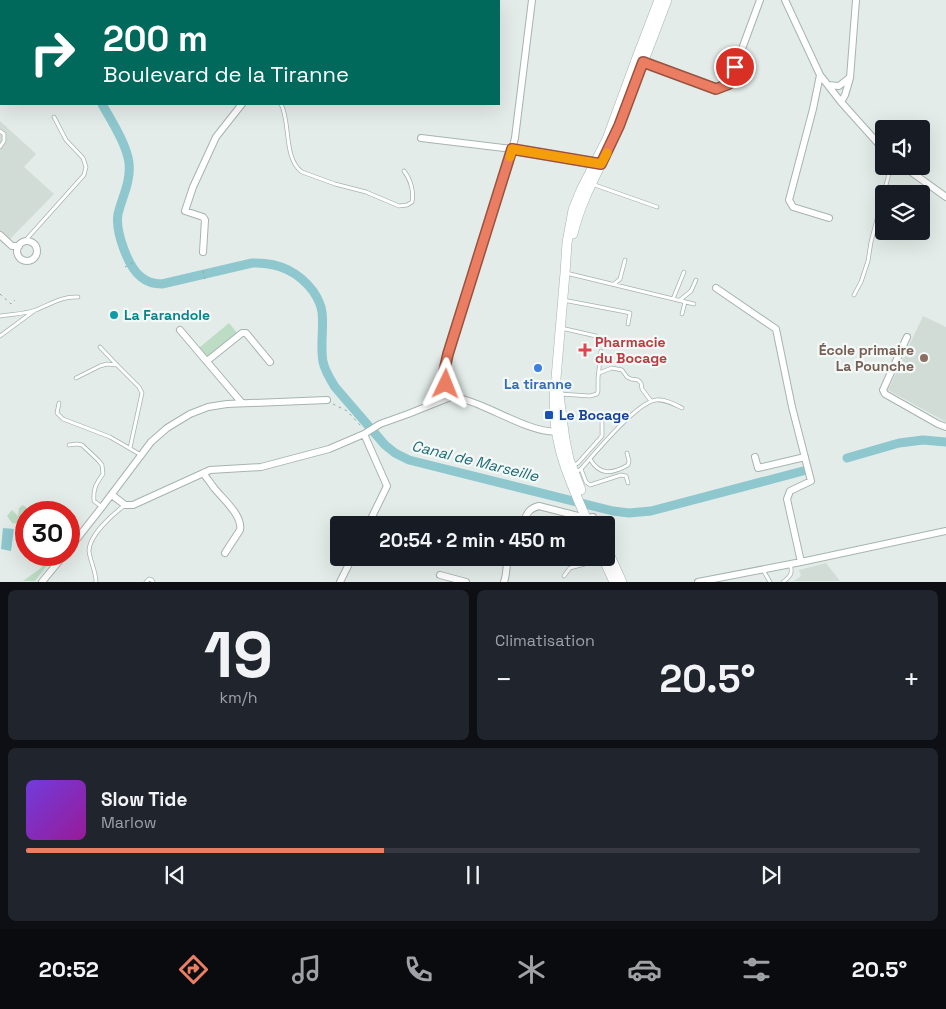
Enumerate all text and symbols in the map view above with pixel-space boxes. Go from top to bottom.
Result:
text: 200 m [103,17,208,61]
icon: right [20,20,85,85]
pin [714,46,756,88]
icon: arrive [721,53,749,81]
text: Boulevard de la Tiranne [103,60,349,88]
map controls [875,120,930,240]
button: sound [875,120,930,175]
button: layers [875,185,930,240]
place label: La Farandole [124,306,210,324]
marker: La Farandole [108,309,120,321]
place label: Pharmacie du Bocage [595,333,667,367]
place label: École primaire La Pounche [819,341,914,375]
marker: Pharmacie du Bocage [579,344,591,356]
marker: École primaire La Pounche [918,352,930,364]
position arrow [419,357,471,409]
marker: La tiranne [532,362,544,374]
place label: La tiranne [504,375,572,393]
place label: Le Bocage [559,406,629,424]
marker: Le Bocage [543,409,555,421]
water label: Canal de Marseille [410,436,541,486]
speed limit sign: 30 [15,501,80,566]
text: 20:54 · 2 min · 450 m [379,528,566,553]
text: 19 [204,613,273,696]
text: Climatisation [495,630,595,651]
text: 20.5° [660,655,755,703]
text: − [495,661,512,697]
text: + [903,661,920,697]
text: km/h [219,687,258,708]
text: Slow Tide [101,787,187,812]
text: Marlow [101,812,157,833]
icon: previous [161,861,189,889]
icon: pause [459,861,487,889]
icon: next [757,861,785,889]
icon: directions [176,952,211,987]
icon: music [289,952,324,987]
icon: phone [401,952,436,987]
icon: climate [514,952,549,987]
icon: car [627,952,662,987]
icon: filters [739,952,774,987]
text: 20:52 [39,955,99,983]
text: 20.5° [852,955,907,983]

